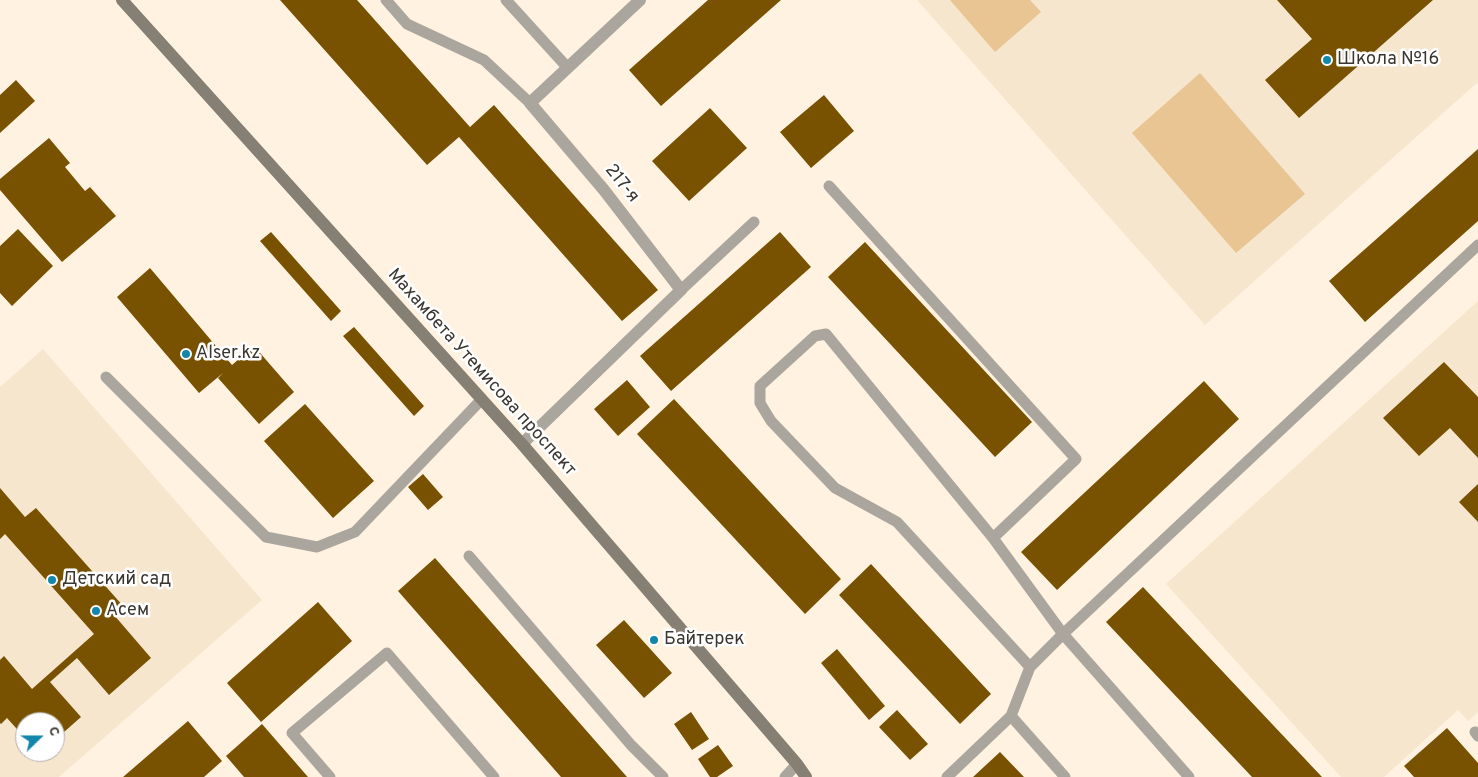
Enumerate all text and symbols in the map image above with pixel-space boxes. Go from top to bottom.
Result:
place label: Школа №16 [1337,49,1439,71]
marker: Школа №16 [1321,54,1333,66]
street label: 217-я [599,160,643,208]
street label: Махамбета Утемисова проспект [382,265,580,481]
place label: Alser.kz [196,343,260,365]
marker: Alser.kz [180,348,192,360]
place label: Детский сад [62,569,171,591]
marker: Детский сад [46,574,58,586]
place label: Асем [106,600,149,622]
marker: Асем [90,605,102,617]
place label: Байтерек [664,629,745,651]
marker: Байтерек [648,634,660,646]
north arrow [15,712,65,762]
text: С [44,724,63,739]

